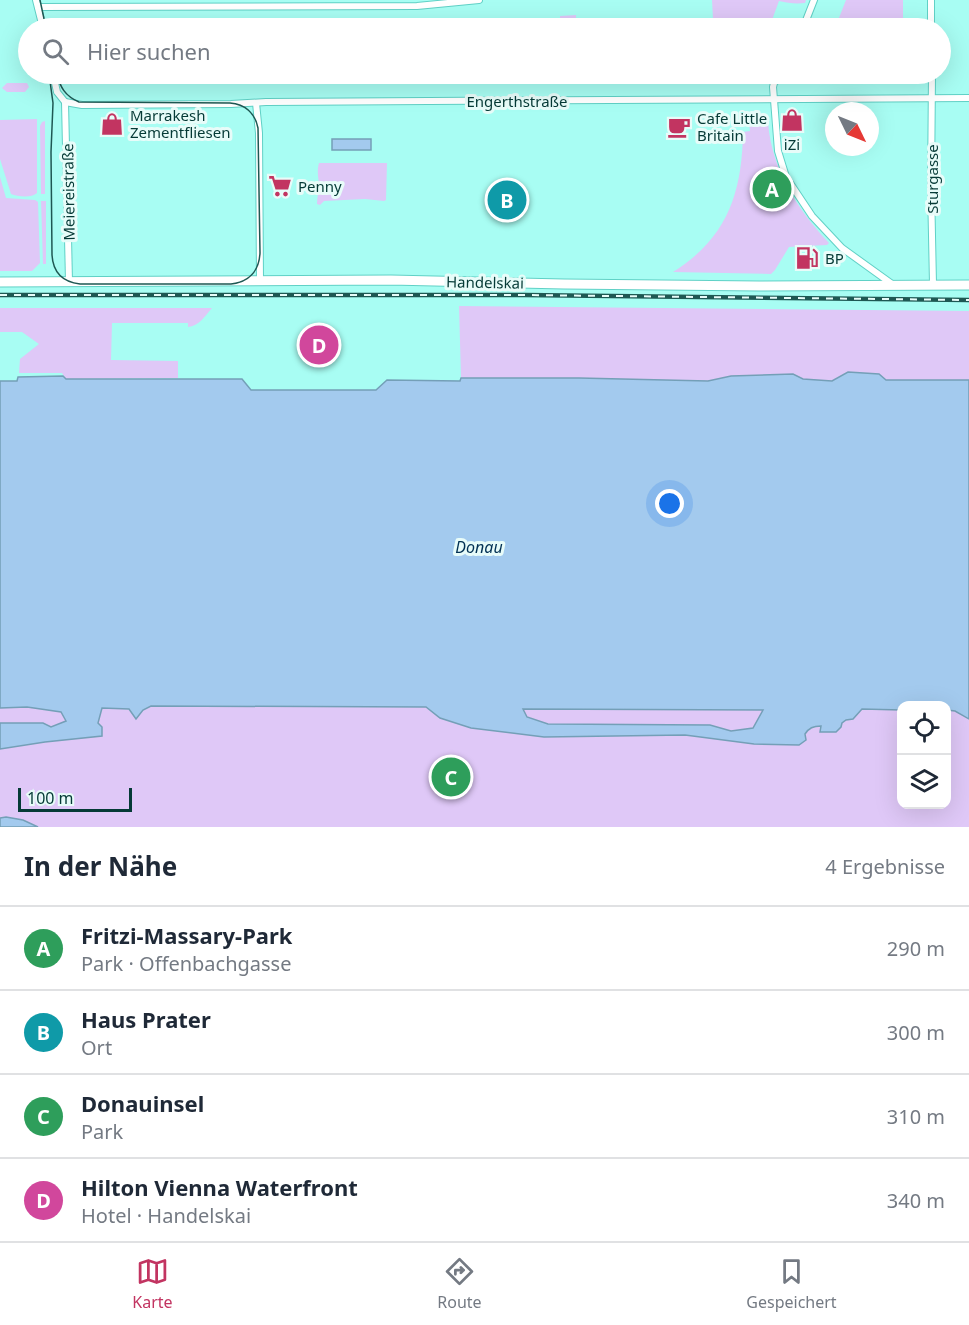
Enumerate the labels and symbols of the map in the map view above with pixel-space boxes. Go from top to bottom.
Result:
street label: Engerthstraße [466,91,568,111]
north arrow [825,102,879,156]
place label: Marrakesh Zementfliesen [130,105,231,142]
shop icon: iZi [779,107,805,133]
place label: Cafe Little Britain [697,108,767,145]
shop icon: Marrakesh Zementfliesen [99,111,125,137]
cafe icon: Cafe Little Britain [666,114,692,140]
place label: iZi [784,134,800,154]
street label: Meiereistraße [57,143,79,241]
street label: Sturgasse [922,144,942,214]
pin: A [752,166,792,212]
supermarket icon: Penny [267,173,293,199]
place label: Penny [298,176,342,196]
pin: B [488,178,526,222]
fuel station icon: BP [794,245,820,271]
place label: BP [825,248,844,268]
street label: Handelskai [446,271,524,293]
pin: D [300,322,338,368]
your location [655,489,684,518]
water label: Donau [455,536,503,558]
pin: C [432,754,470,800]
scale bar [18,785,132,812]

